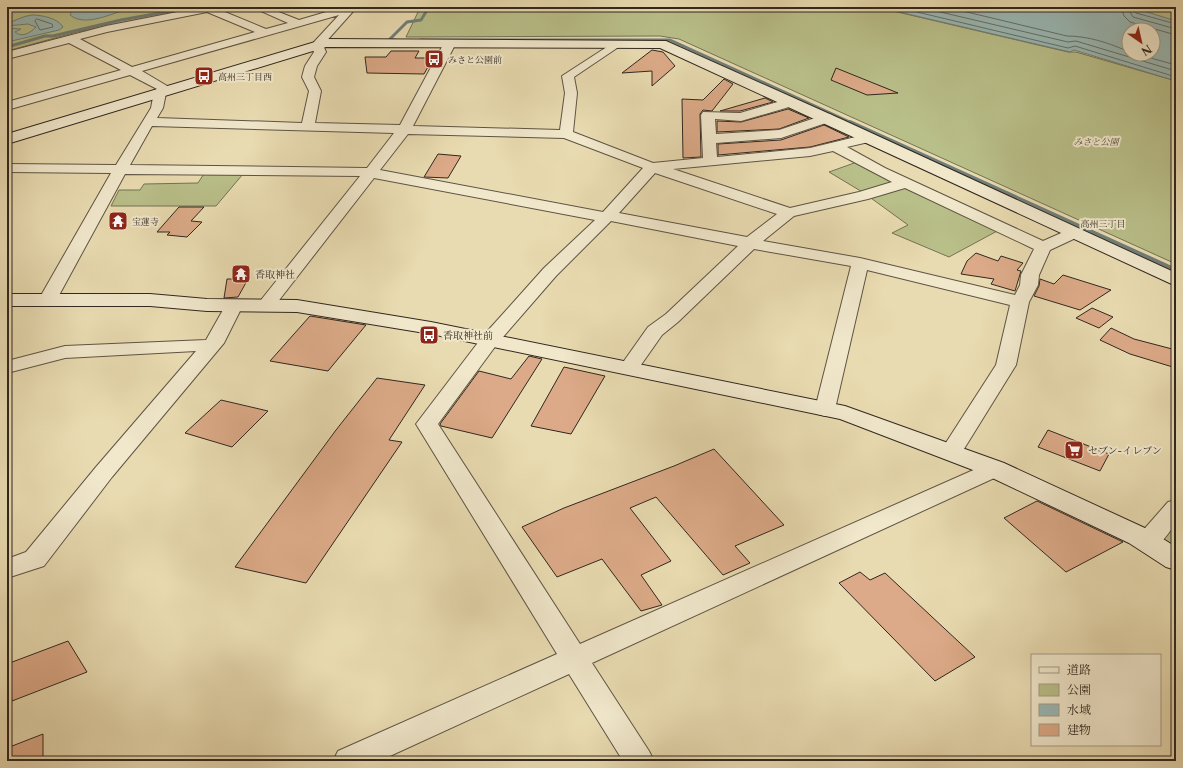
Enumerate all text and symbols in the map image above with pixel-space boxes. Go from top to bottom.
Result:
north arrow [1121,22,1161,62]
text: N [1138,42,1154,59]
bus stop icon: みさと公園前 [423,48,445,70]
place label: みさと公園前 [448,54,502,65]
bus stop icon: 高州三丁目西 [193,65,215,87]
place label: 高州三丁目西 [218,71,272,82]
park label: みさと公園 [1073,136,1120,147]
temple icon: 宝蓮寺 [107,210,129,232]
place label: 宝蓮寺 [132,216,159,227]
district label: 高州三丁目 [1080,218,1126,229]
temple icon: 香取神社 [230,263,252,285]
place label: 香取神社 [255,268,295,281]
bus stop icon: 香取神社前 [418,324,440,346]
place label: 香取神社前 [443,329,493,342]
supermarket icon: セブン-イレブン [1063,439,1085,461]
place label: セブン-イレブン [1088,444,1162,457]
legend [1031,654,1161,746]
text: 道路 [1067,662,1091,677]
text: 公園 [1067,682,1091,697]
text: 水域 [1067,702,1091,717]
text: 建物 [1067,722,1091,737]

